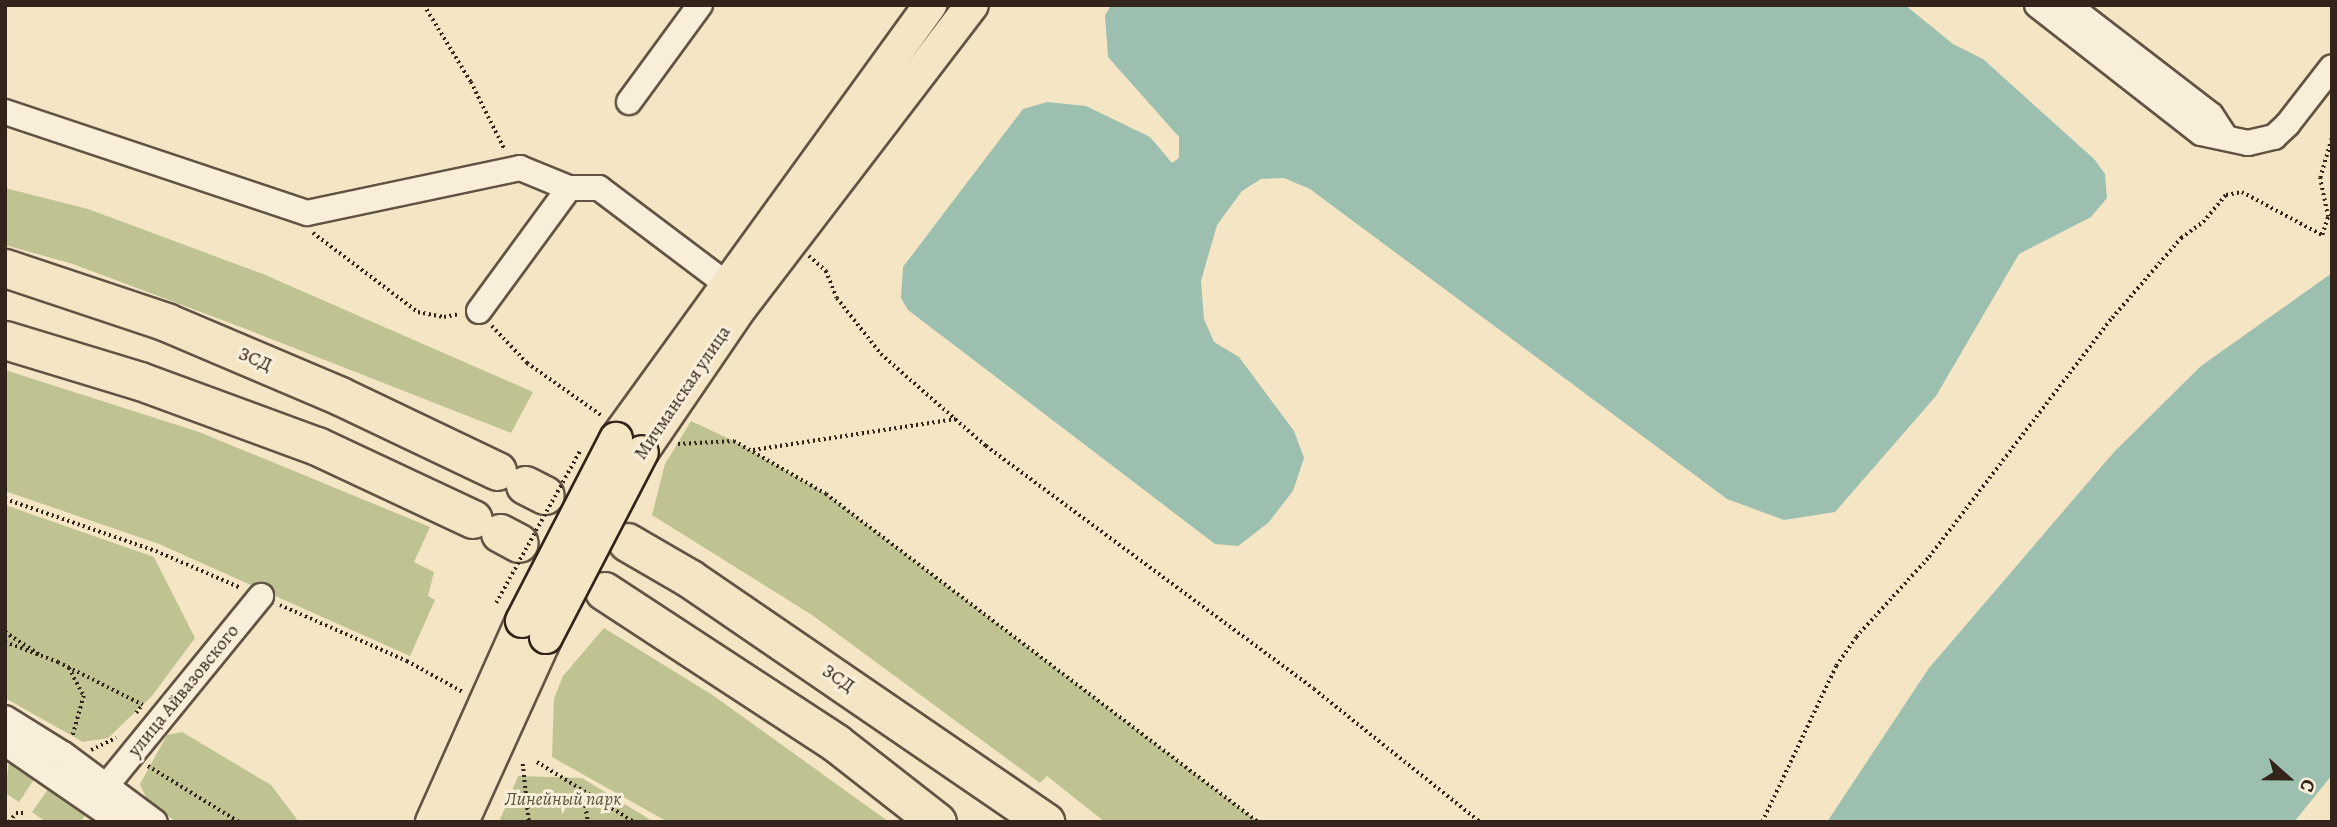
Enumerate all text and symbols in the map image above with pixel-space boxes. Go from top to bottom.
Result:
street label: Мичманская улица [630,322,736,464]
street label: ЗСД [235,343,275,377]
street label: улица Айвазовского [124,620,244,762]
street label: ЗСД [818,660,858,698]
north arrow [2253,743,2323,813]
text: С [2293,775,2322,796]
park label: Линейный парк [504,789,622,811]

